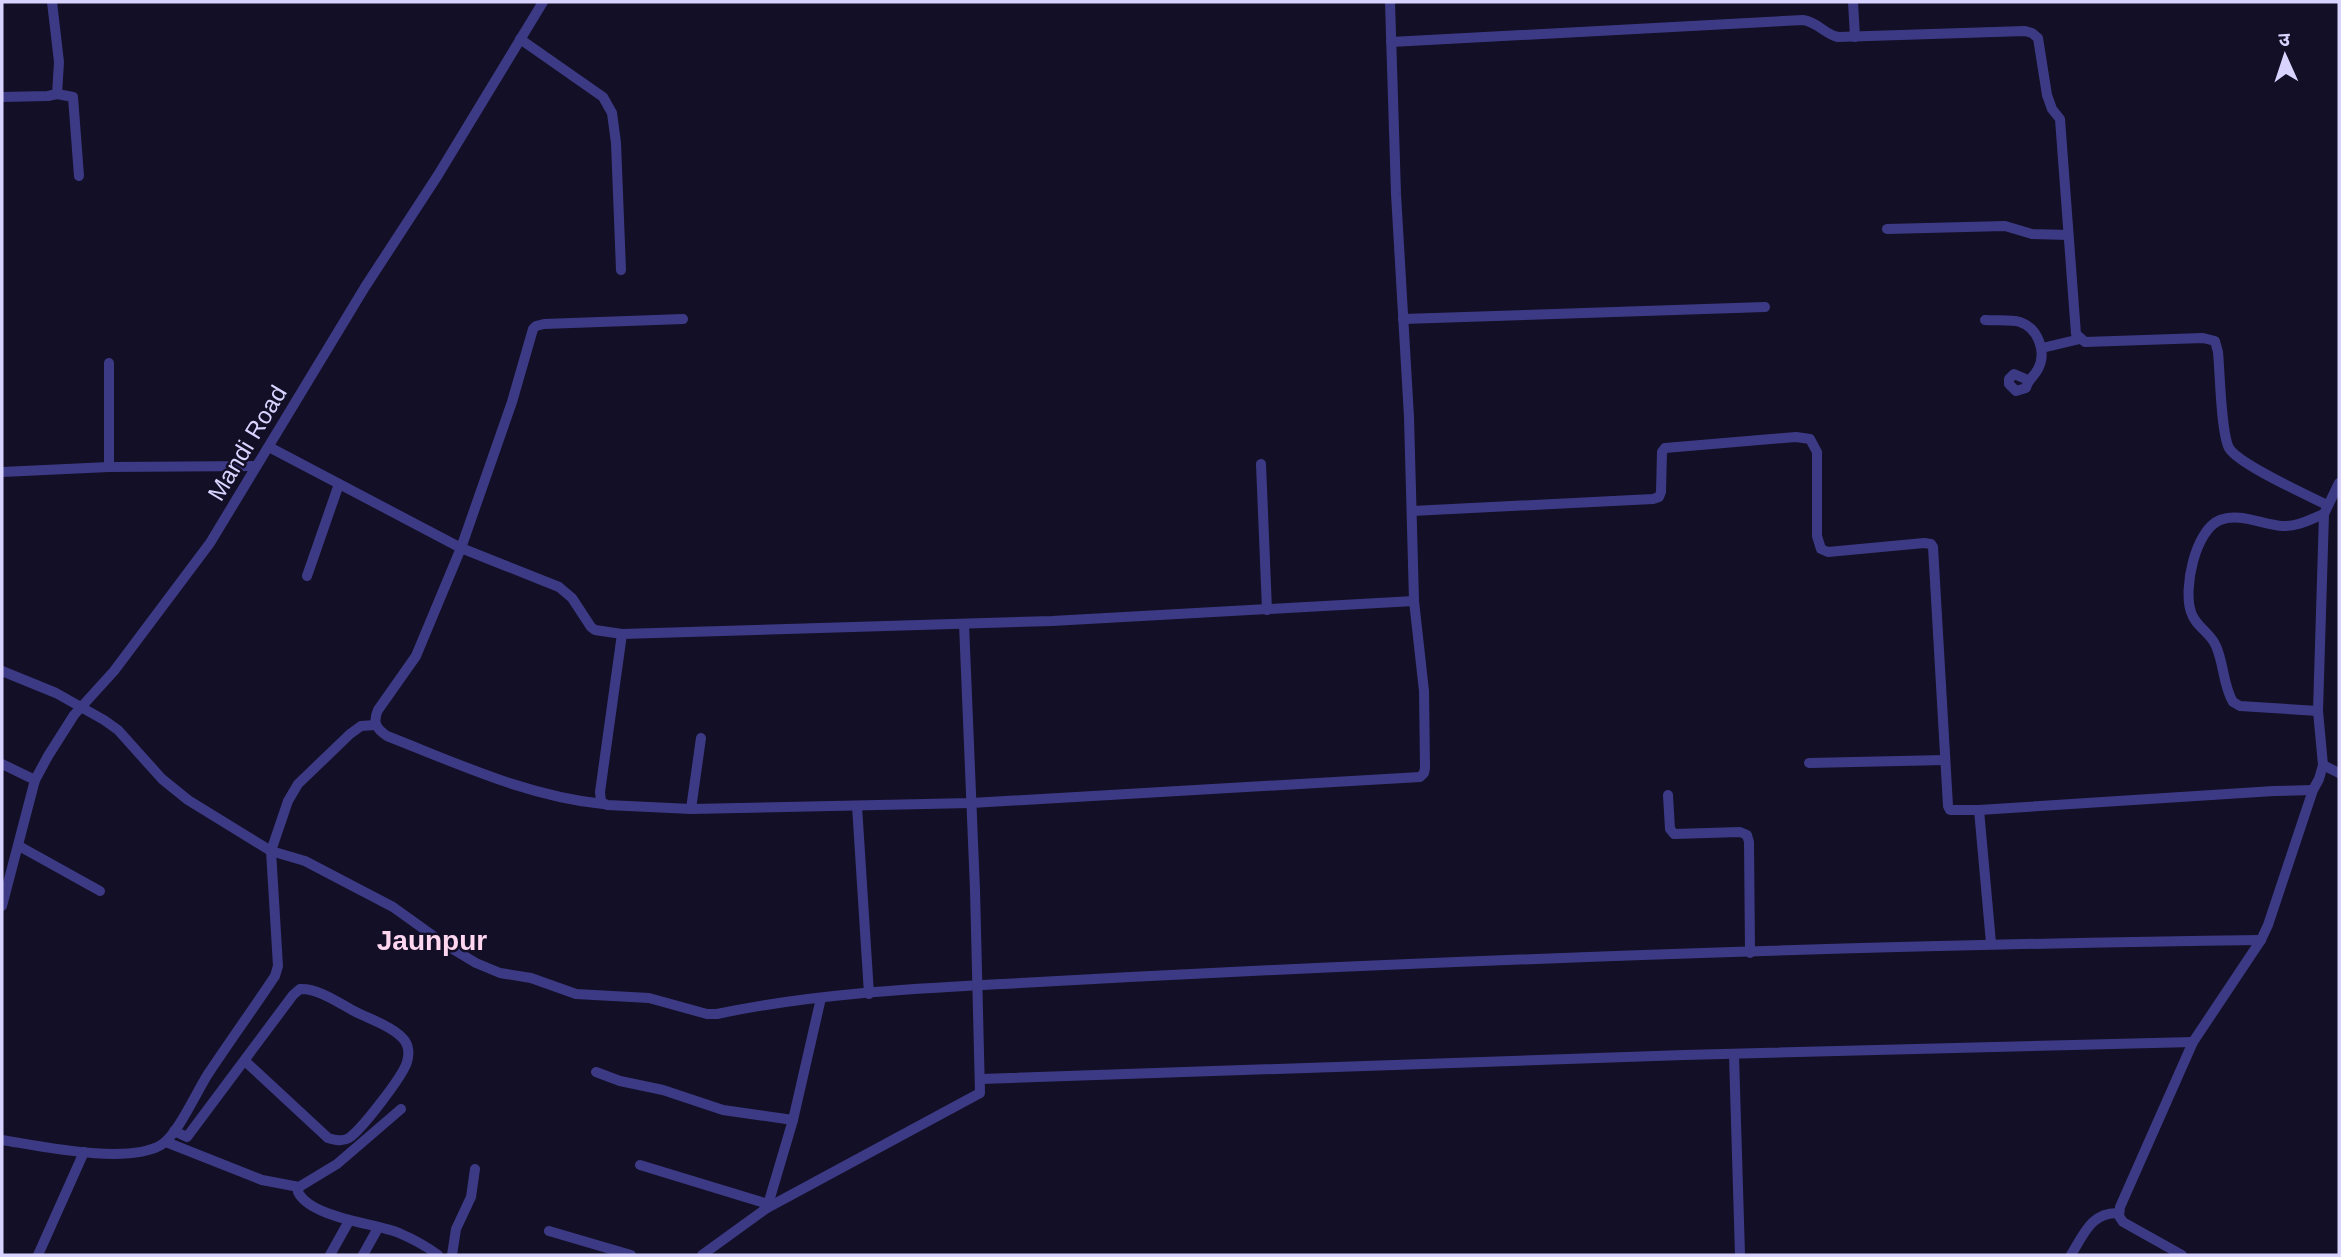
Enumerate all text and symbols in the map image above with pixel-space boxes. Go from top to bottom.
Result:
north arrow [2250,21,2320,91]
text: उ [2278,29,2291,50]
street label: Mandi Road [202,381,292,505]
district label: Jaunpur [377,925,487,956]

